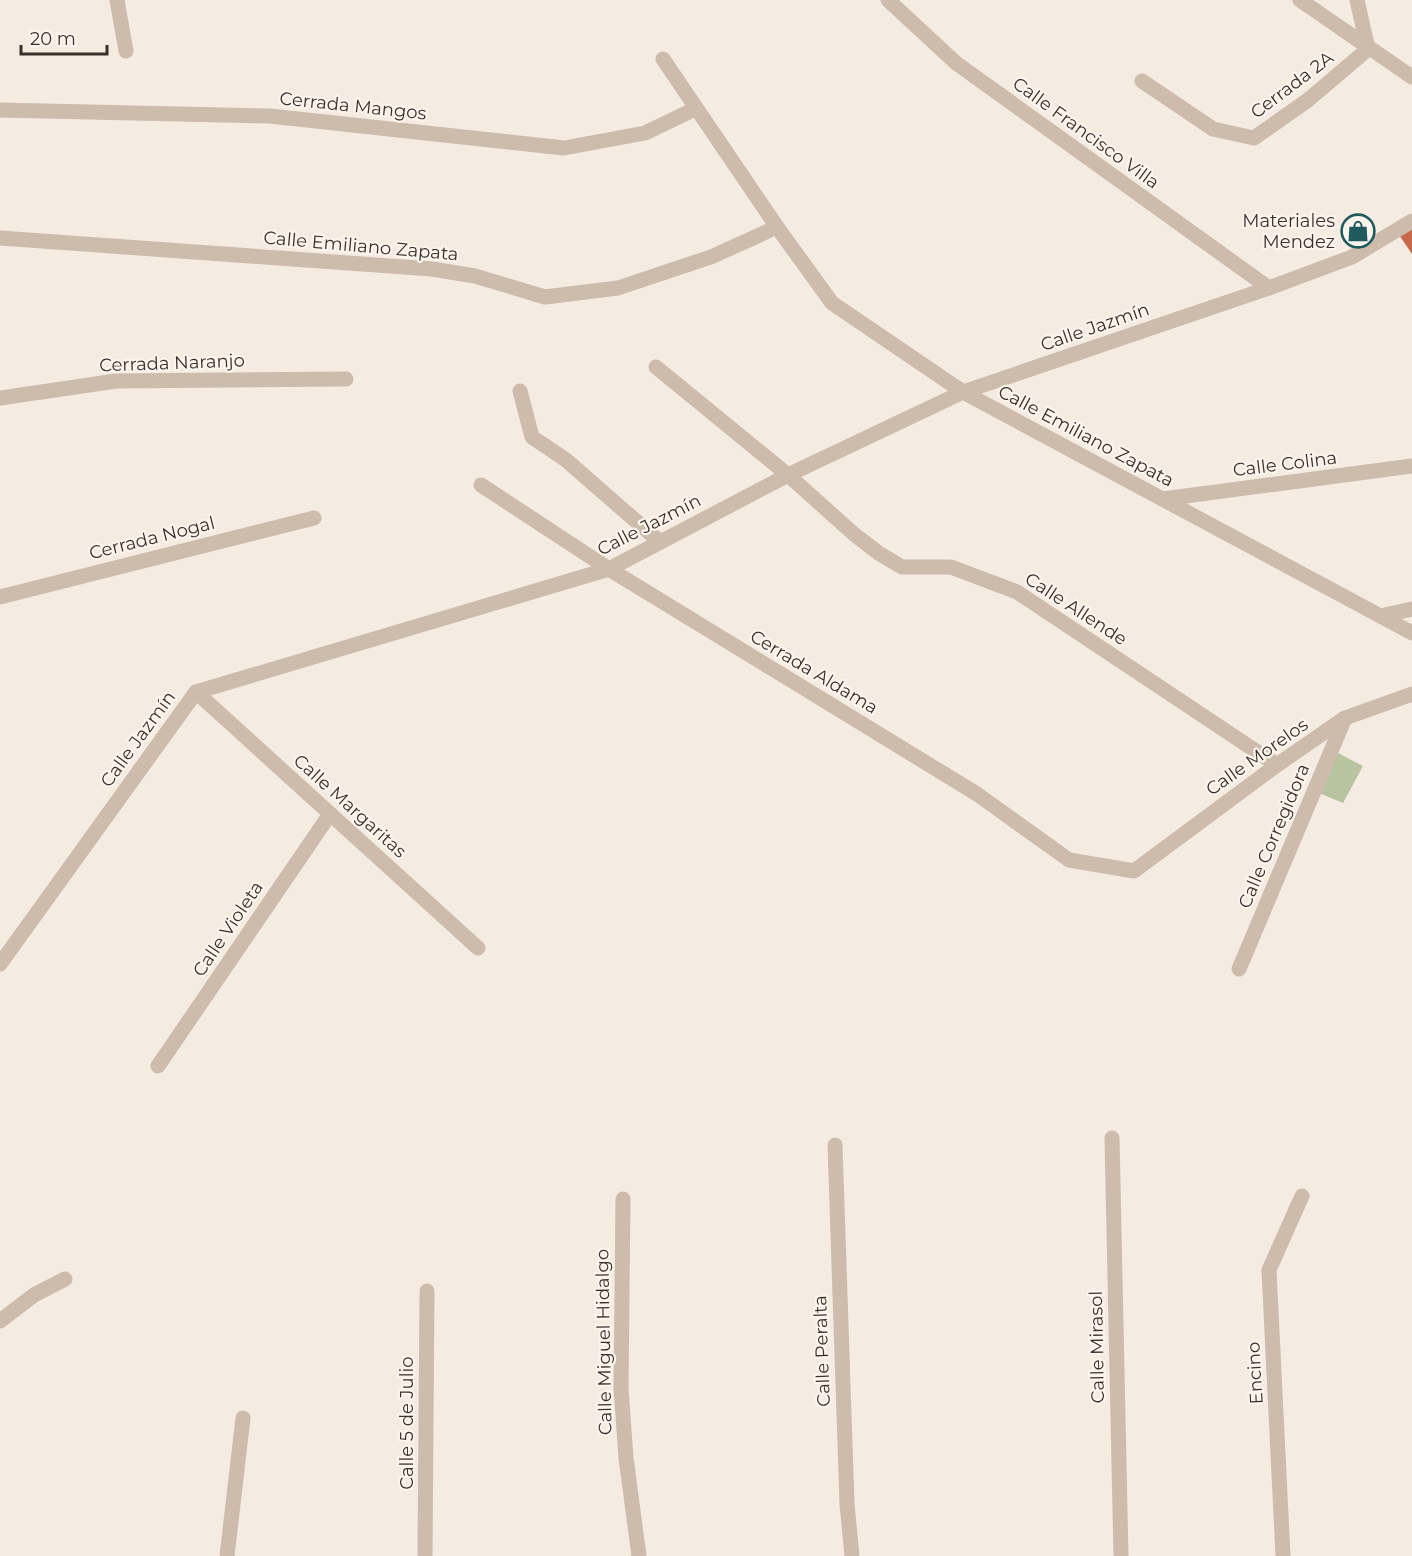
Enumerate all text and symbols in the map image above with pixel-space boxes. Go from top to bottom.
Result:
scale bar [21,18,106,56]
text: 20 m [30,28,76,50]
street label: Cerrada 2A [1246,47,1338,123]
street label: Calle Francisco Villa [1008,72,1164,194]
street label: Cerrada Mangos [279,87,428,125]
place label: Materiales Mendez [1242,210,1335,253]
shop icon: Materiales Mendez [1340,213,1376,249]
street label: Calle Emiliano Zapata [263,227,459,265]
street label: Calle Jazmín [1038,298,1152,356]
street label: Cerrada Naranjo [99,349,245,377]
street label: Calle Emiliano Zapata [994,380,1178,492]
street label: Calle Colina [1232,447,1338,481]
street label: Calle Jazmín [593,489,705,561]
street label: Cerrada Nogal [87,512,217,564]
street label: Calle Allende [1021,568,1131,650]
street label: Cerrada Aldama [746,625,882,719]
street label: Calle Jazmín [96,687,180,791]
street label: Calle Morelos [1202,714,1313,800]
street label: Calle Margaritas [289,750,411,863]
street label: Calle Corregidora [1234,760,1314,912]
street label: Calle Violeta [188,877,268,981]
street label: Calle Miguel Hidalgo [591,1249,617,1435]
street label: Calle Mirasol [1085,1291,1109,1403]
street label: Calle Peralta [809,1295,835,1407]
street label: Encino [1242,1341,1268,1405]
street label: Calle 5 de Julio [396,1356,418,1490]

